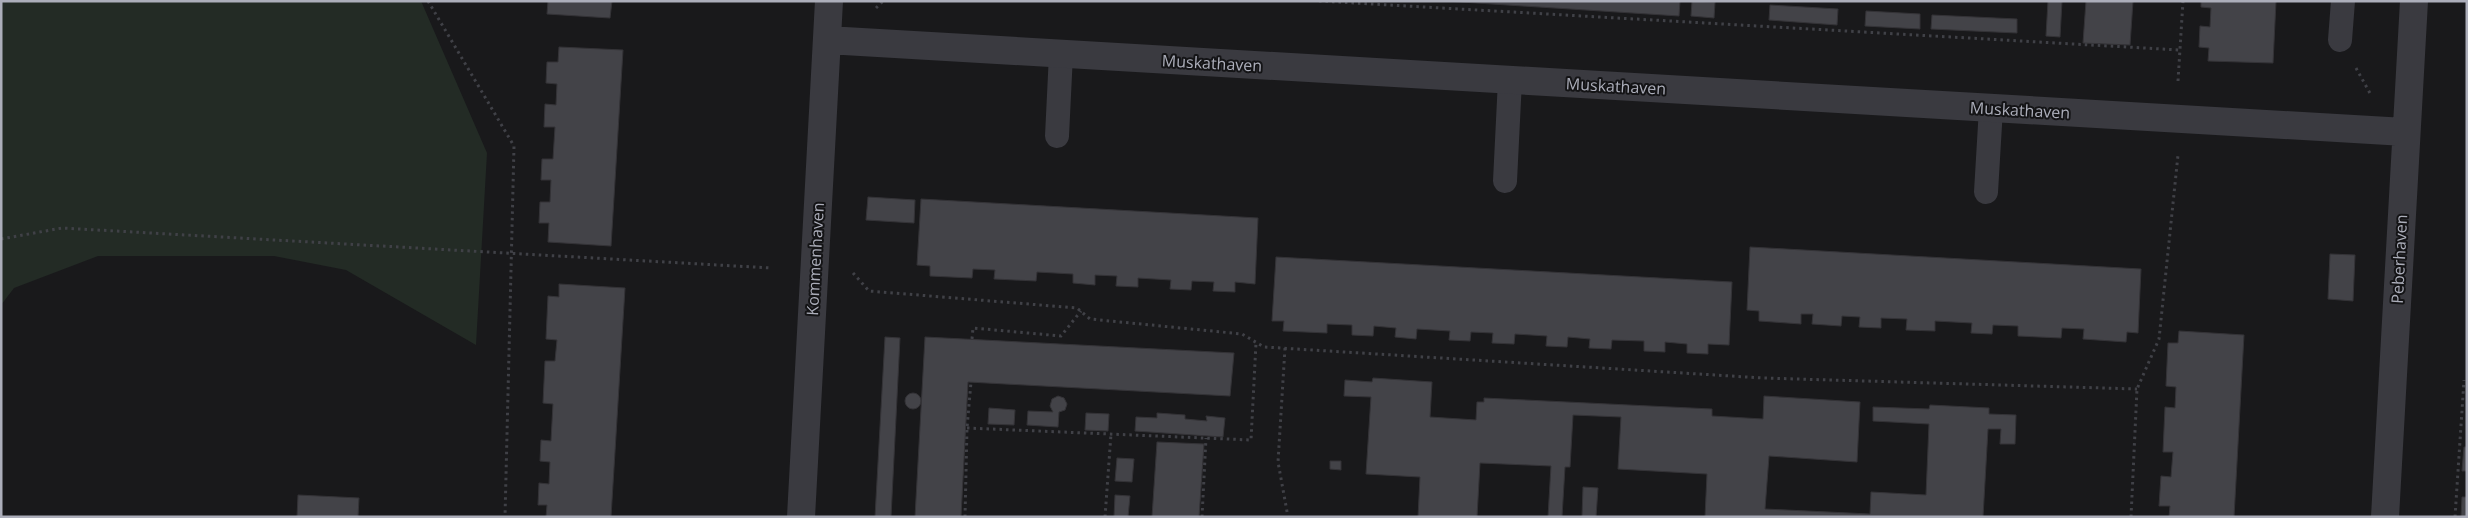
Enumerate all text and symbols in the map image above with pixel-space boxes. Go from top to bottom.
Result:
street label: Muskathaven [1161,49,1263,77]
street label: Muskathaven [1565,72,1667,100]
street label: Muskathaven [1969,96,2071,124]
street label: Kommenhaven [801,202,829,316]
street label: Peberhaven [2386,214,2412,304]

